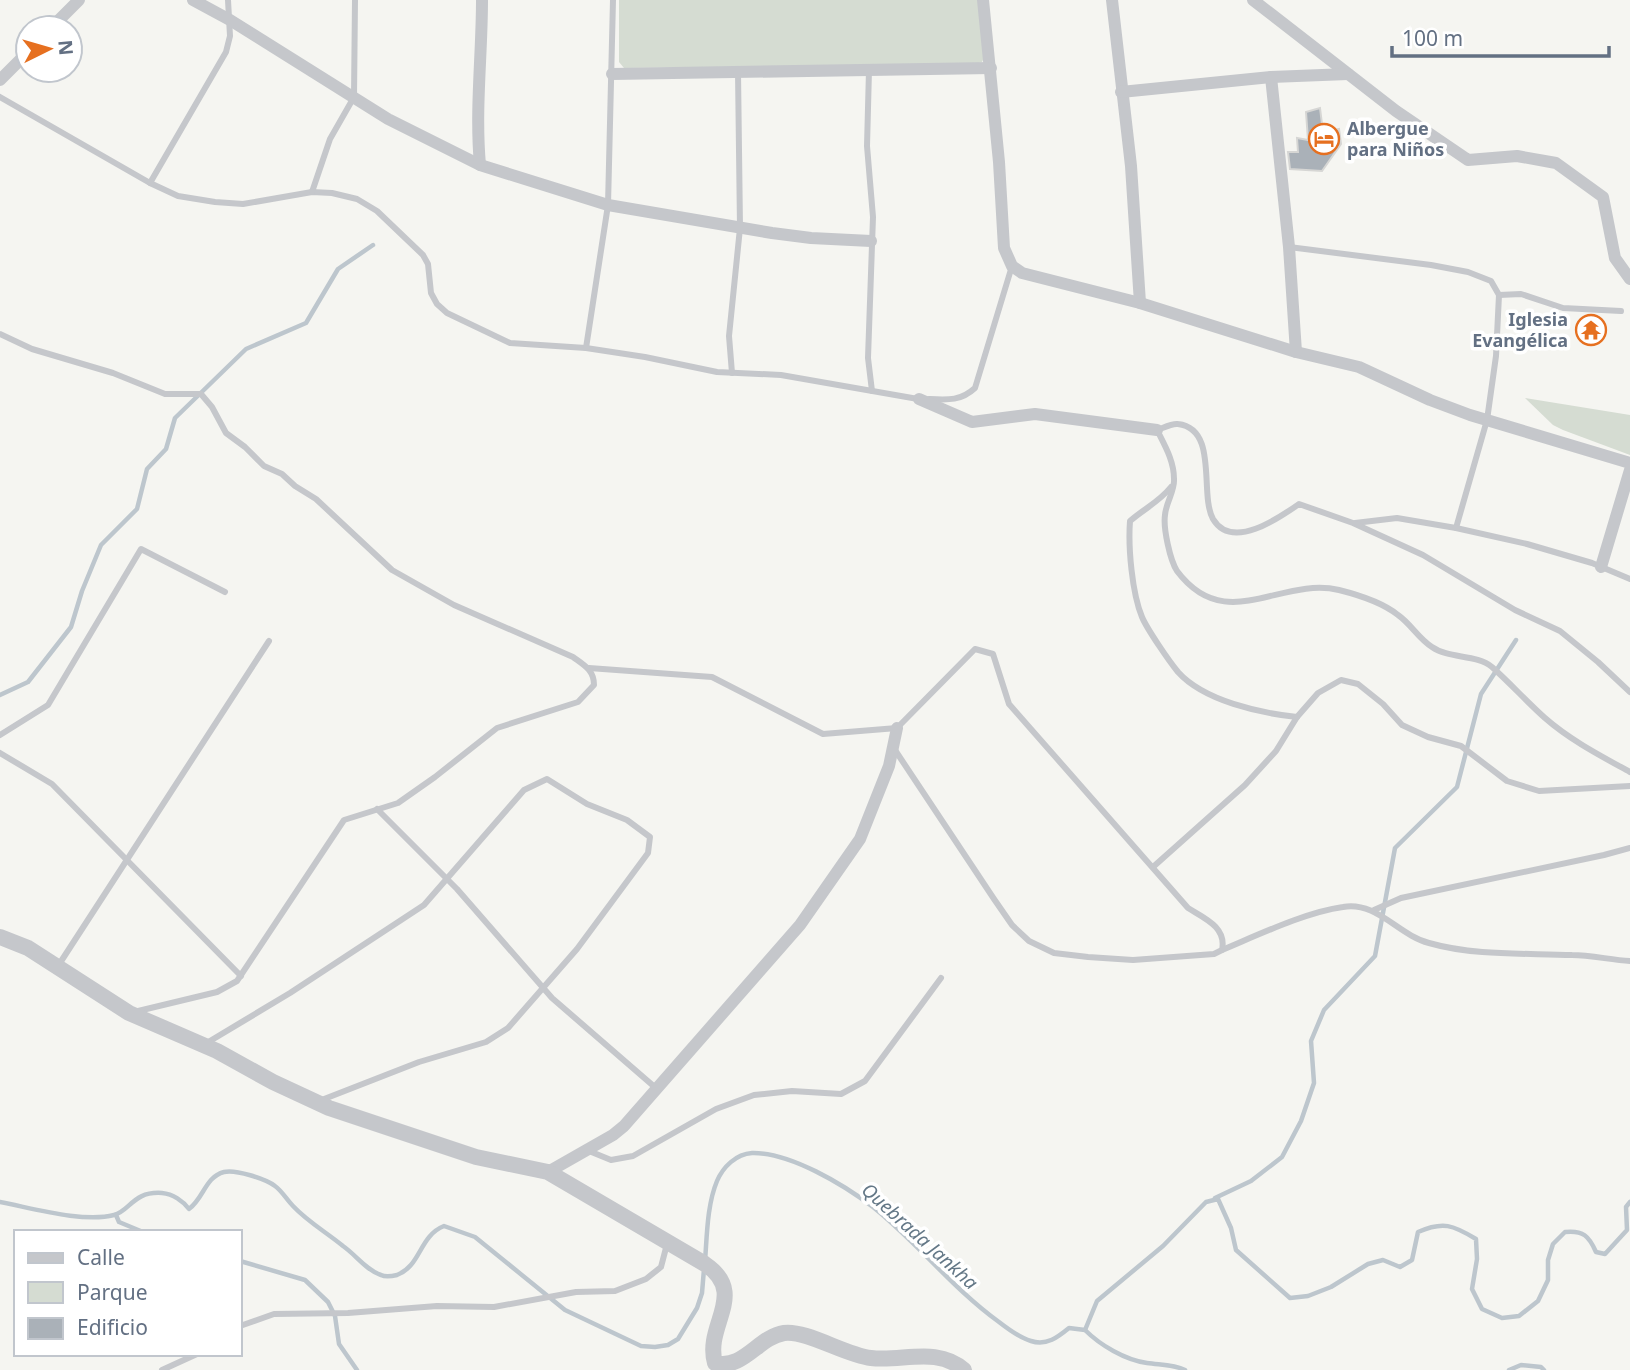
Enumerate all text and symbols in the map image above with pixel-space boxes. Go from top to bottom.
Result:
north arrow [14,14,84,84]
scale bar [1392,14,1609,58]
text: 100 m [1402,24,1463,52]
text: N [52,39,80,56]
place label: Albergue para Niños [1347,116,1444,161]
hotel icon: Albergue para Niños [1307,122,1341,156]
place label: Iglesia Evangélica [1472,307,1568,352]
temple icon: Iglesia Evangélica [1574,313,1608,347]
water label: Quebrada Jankha [856,1177,984,1295]
legend [14,1230,242,1356]
text: Calle [77,1243,125,1271]
text: Parque [77,1278,147,1306]
text: Edificio [77,1313,148,1341]

